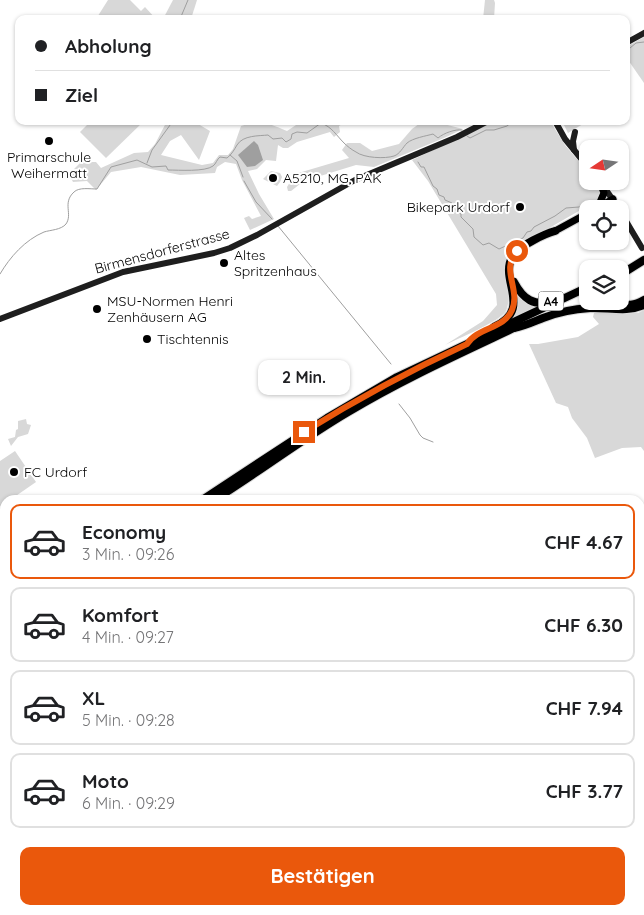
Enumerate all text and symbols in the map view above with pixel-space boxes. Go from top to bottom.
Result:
text: Abholung [65,34,152,58]
text: Ziel [65,83,98,107]
marker: Primarschule Weihermatt [43,135,55,147]
north arrow [579,140,629,190]
map controls [579,140,629,310]
place label: Primarschule Weihermatt [7,148,91,182]
place label: A5210, MG, PAK [283,169,382,187]
marker: A5210, MG, PAK [267,172,279,184]
place label: Bikepark Urdorf [407,198,510,216]
button: locate [579,200,629,250]
marker: Bikepark Urdorf [514,201,526,213]
street label: Birmensdorferstrasse [93,224,232,278]
route start [506,240,528,262]
place label: Altes Spritzenhaus [234,246,317,280]
marker: Altes Spritzenhaus [218,257,230,269]
button: layers [579,260,629,310]
place label: MSU-Normen Henri Zenhäusern AG [107,292,233,326]
road number: A4 [538,292,564,310]
marker: MSU-Normen Henri Zenhäusern AG [91,303,103,315]
place label: Tischtennis [157,330,229,348]
marker: Tischtennis [141,333,153,345]
callout: 2 Min. [258,360,350,394]
text: 2 Min. [282,367,326,387]
route end [293,421,315,443]
place label: FC Urdorf [24,463,87,481]
marker: FC Urdorf [8,466,20,478]
icon: car [22,519,67,564]
text: Economy [82,520,166,544]
text: CHF 4.67 [545,530,623,554]
text: 3 Min. · 09:26 [82,544,174,564]
icon: car [22,602,67,647]
text: Komfort [82,603,159,627]
text: CHF 6.30 [544,613,623,637]
text: 4 Min. · 09:27 [82,627,174,647]
icon: car [22,685,67,730]
text: XL [82,686,105,710]
text: CHF 7.94 [546,696,623,720]
text: 5 Min. · 09:28 [82,710,175,730]
icon: car [22,768,67,813]
text: Moto [82,769,129,793]
text: CHF 3.77 [546,779,623,803]
text: 6 Min. · 09:29 [82,793,175,813]
button: Bestätigen [20,847,625,905]

